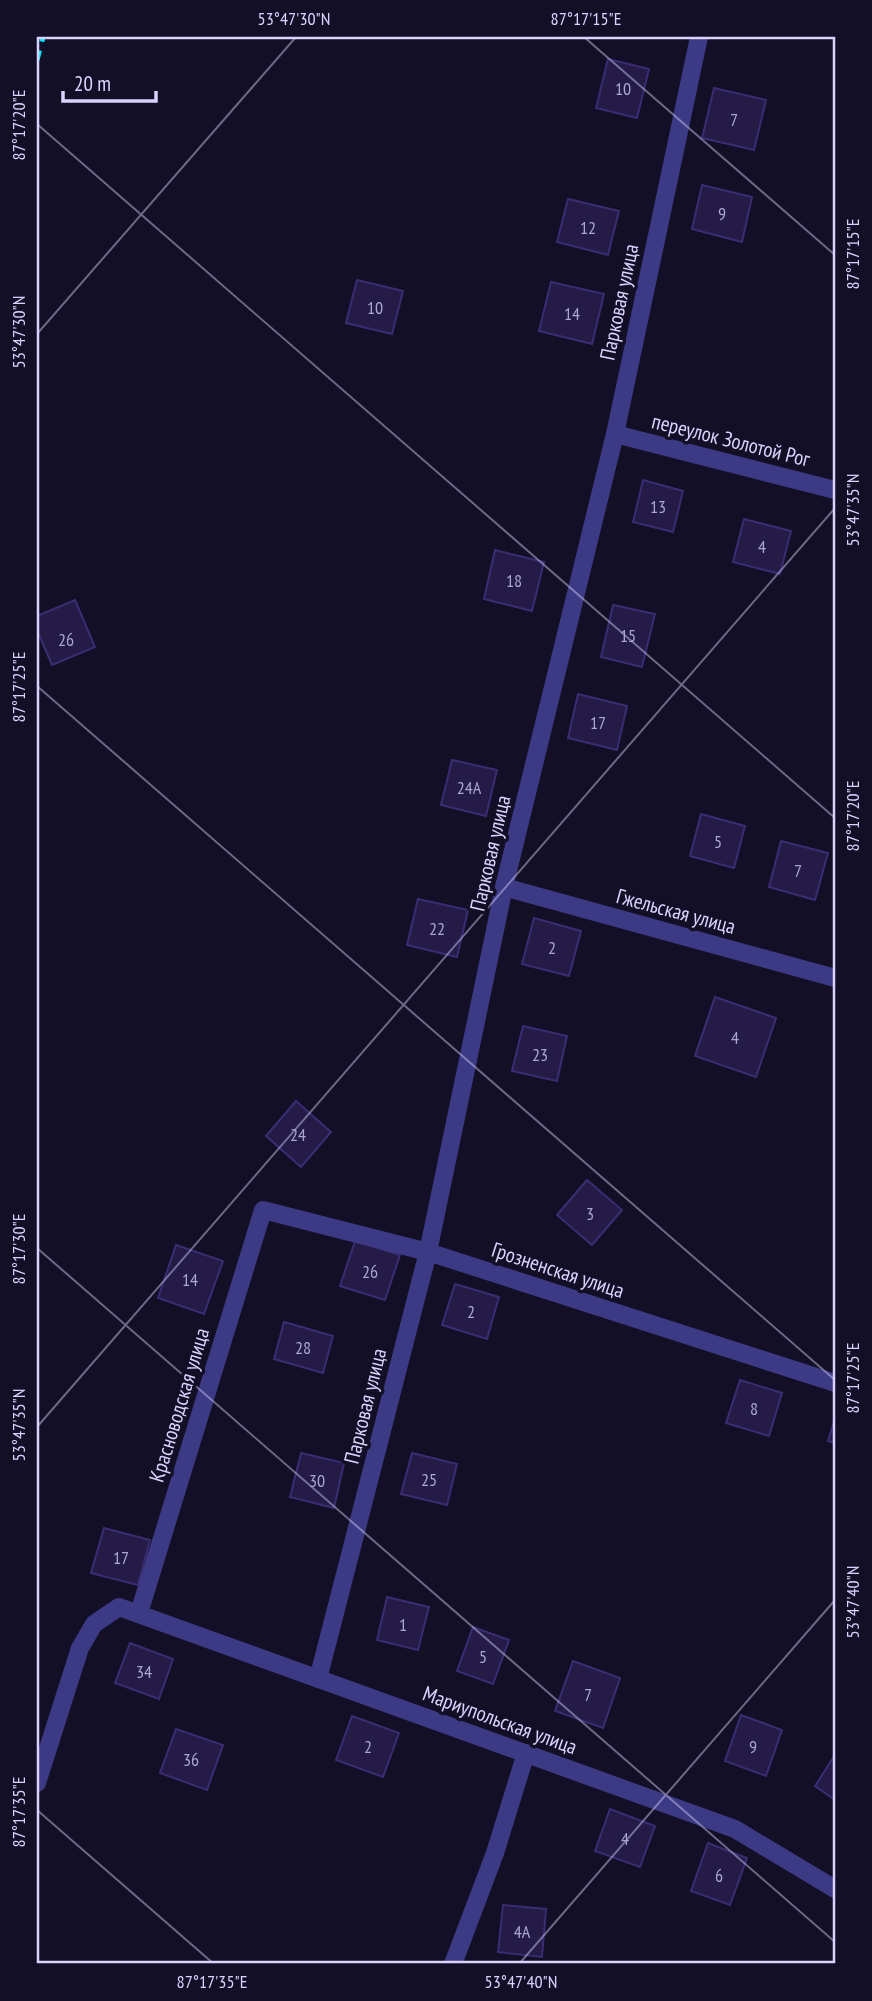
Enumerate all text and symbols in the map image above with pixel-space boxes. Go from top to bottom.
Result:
text: 53°47'30"N [258,7,330,30]
text: 87°17'15"E [551,7,621,30]
scale bar [63,60,156,104]
text: 20 m [74,70,111,97]
house number: 10 [615,77,631,100]
text: 87°17'20"E [7,90,30,160]
house number: 7 [730,108,738,131]
house number: 9 [718,202,726,225]
house number: 12 [580,216,596,239]
text: 87°17'15"E [841,219,864,289]
street label: Парковая улица [594,241,644,363]
text: 53°47'30"N [7,296,30,368]
house number: 10 [367,296,383,319]
house number: 14 [564,302,580,325]
street label: переулок Золотой Рог [649,407,814,473]
text: 53°47'35"N [841,474,864,546]
house number: 13 [650,495,666,518]
house number: 4 [758,535,766,558]
house number: 18 [506,569,522,592]
house number: 15 [620,624,636,647]
house number: 26 [58,628,74,651]
text: 87°17'25"E [7,652,30,722]
house number: 17 [590,711,606,734]
house number: 24А [457,776,482,799]
text: 87°17'20"E [841,781,864,851]
street label: Парковая улица [464,792,516,914]
house number: 5 [714,830,722,853]
house number: 7 [794,859,802,882]
street label: Гжельская улица [613,882,739,940]
house number: 22 [429,917,445,940]
house number: 2 [548,936,556,959]
house number: 4 [731,1026,739,1049]
house number: 23 [532,1043,548,1066]
house number: 24 [290,1123,306,1146]
house number: 3 [586,1202,594,1225]
text: 87°17'30"E [7,1214,30,1284]
street label: Грозненская улица [488,1236,628,1304]
house number: 26 [362,1260,378,1283]
house number: 14 [182,1268,198,1291]
house number: 2 [467,1300,475,1323]
street label: Красноводская улица [143,1325,215,1485]
house number: 28 [295,1336,311,1359]
text: 87°17'25"E [841,1343,864,1413]
street label: Парковая улица [338,1345,392,1467]
text: 53°47'35"N [7,1389,30,1461]
house number: 8 [750,1397,758,1420]
house number: 25 [421,1468,437,1491]
house number: 30 [309,1469,325,1492]
house number: 17 [113,1546,129,1569]
text: 53°47'40"N [841,1566,864,1638]
house number: 1 [399,1613,407,1636]
house number: 5 [479,1645,487,1668]
house number: 34 [136,1660,152,1683]
street label: Мариупольская улица [419,1680,581,1760]
house number: 7 [584,1683,592,1706]
house number: 2 [364,1735,372,1758]
house number: 9 [749,1735,757,1758]
house number: 36 [183,1748,199,1771]
text: 87°17'35"E [7,1777,30,1847]
house number: 4 [621,1827,629,1850]
house number: 6 [715,1864,723,1887]
house number: 4А [514,1920,531,1943]
text: 87°17'35"E [177,1970,247,1993]
text: 53°47'40"N [485,1970,557,1993]

